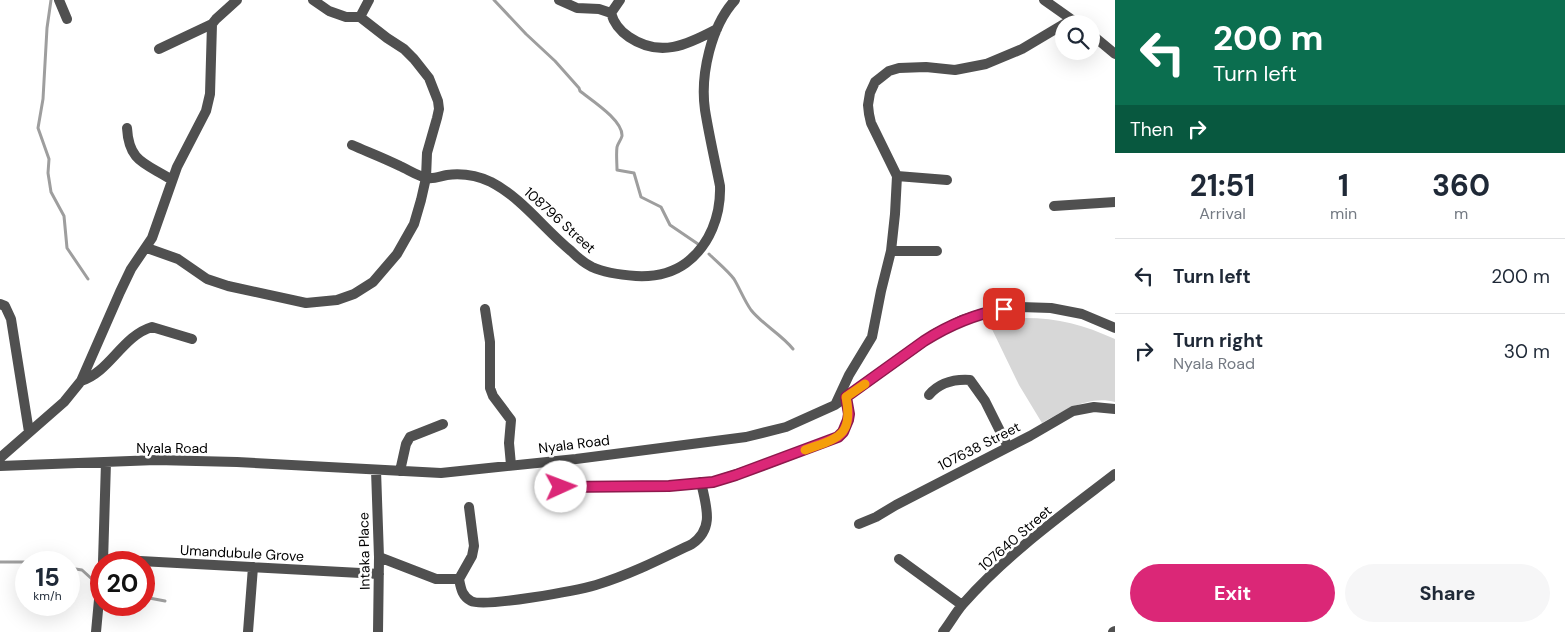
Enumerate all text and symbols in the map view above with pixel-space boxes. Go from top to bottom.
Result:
map controls [1055,15,1100,60]
button: search [1055,15,1100,60]
text: 200 m [1213,15,1324,61]
icon: left [1130,20,1195,85]
text: Turn left [1213,59,1297,88]
icon: right [1183,115,1211,143]
text: Then [1130,117,1173,142]
text: 21:51 [1190,166,1255,205]
text: 1 [1338,166,1349,205]
text: 360 [1432,166,1490,205]
street label: 108796 Street [520,183,600,257]
text: Arrival [1199,203,1246,224]
text: min [1330,203,1357,224]
text: m [1454,203,1468,224]
icon: left [1130,262,1158,290]
text: Turn left [1173,264,1251,289]
text: 200 m [1491,264,1550,289]
pin [983,288,1025,330]
icon: arrive [990,295,1018,323]
text: Turn right [1173,328,1263,353]
icon: right [1130,337,1158,365]
text: 30 m [1504,339,1550,364]
text: Nyala Road [1173,353,1255,374]
street label: 107638 Street [935,418,1023,474]
street label: Nyala Road [537,431,611,457]
street label: Nyala Road [136,439,208,457]
position arrow [534,460,586,512]
street label: 107640 Street [975,501,1055,575]
street label: Intaka Place [354,512,374,590]
street label: Umandubule Grove [180,541,305,565]
speed limit sign: 20 [90,551,155,616]
text: 15 [35,561,60,594]
button: Exit [1130,564,1335,622]
button: Share [1345,564,1550,622]
text: km/h [33,588,62,604]

